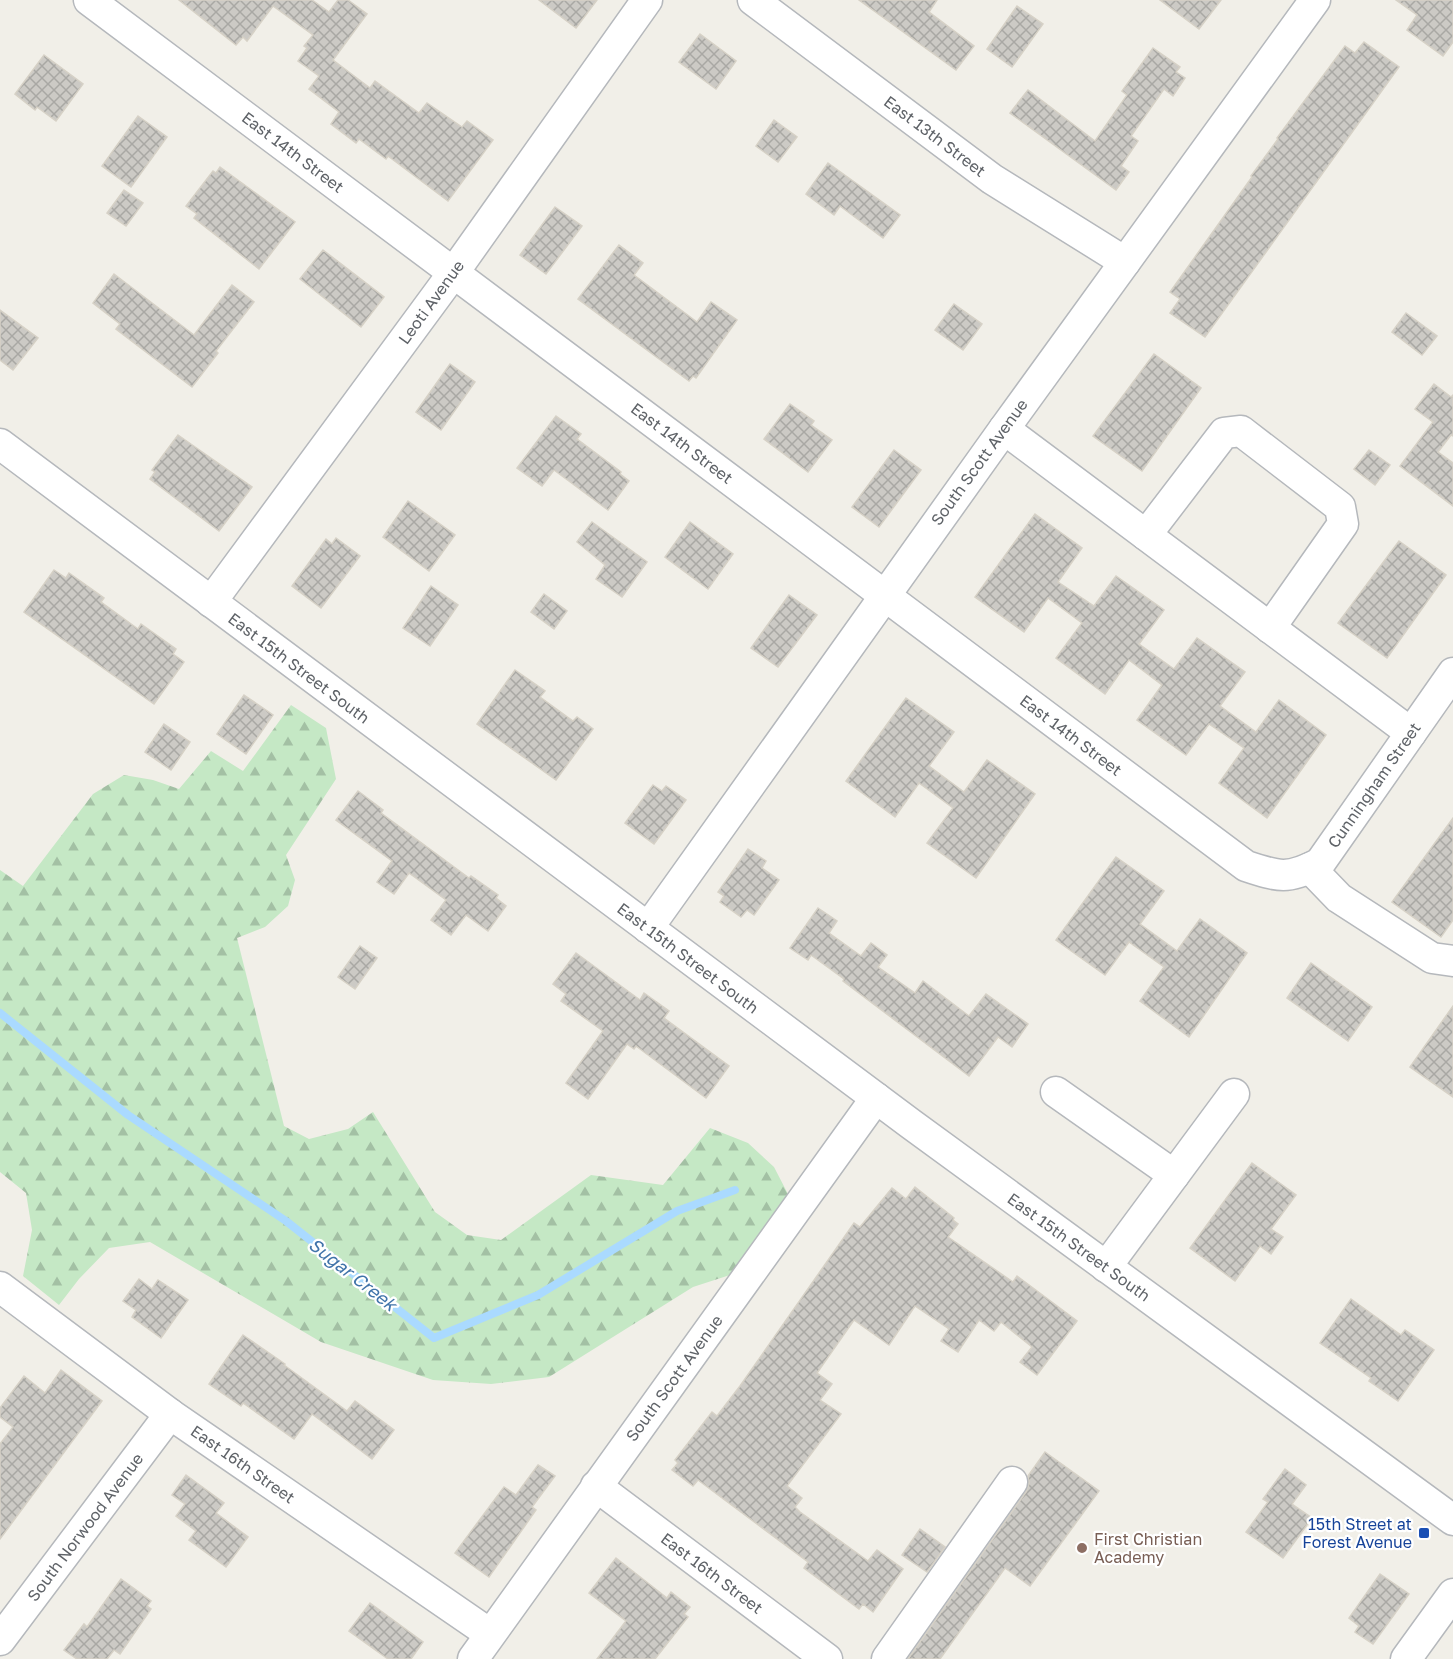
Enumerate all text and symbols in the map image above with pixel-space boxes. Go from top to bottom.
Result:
street label: East 13th Street [880,91,990,181]
street label: East 14th Street [238,107,348,197]
street label: Leoti Avenue [394,256,468,348]
street label: South Scott Avenue [926,395,1032,529]
street label: East 14th Street [627,398,737,488]
street label: East 15th Street South [224,608,374,728]
street label: East 14th Street [1016,690,1126,780]
street label: Cunningham Street [1323,718,1425,852]
street label: East 15th Street South [613,898,763,1018]
street label: East 15th Street South [1004,1188,1154,1306]
water label: Sugar Creek [305,1233,403,1316]
street label: South Scott Avenue [621,1311,727,1445]
street label: East 16th Street [187,1421,299,1507]
street label: South Norwood Avenue [23,1449,147,1605]
place label: 15th Street at Forest Avenue [1302,1514,1412,1552]
marker: 15th Street at Forest Avenue [1417,1526,1431,1540]
street label: East 16th Street [657,1528,767,1618]
place label: First Christian Academy [1094,1529,1202,1567]
marker: First Christian Academy [1075,1541,1089,1555]

